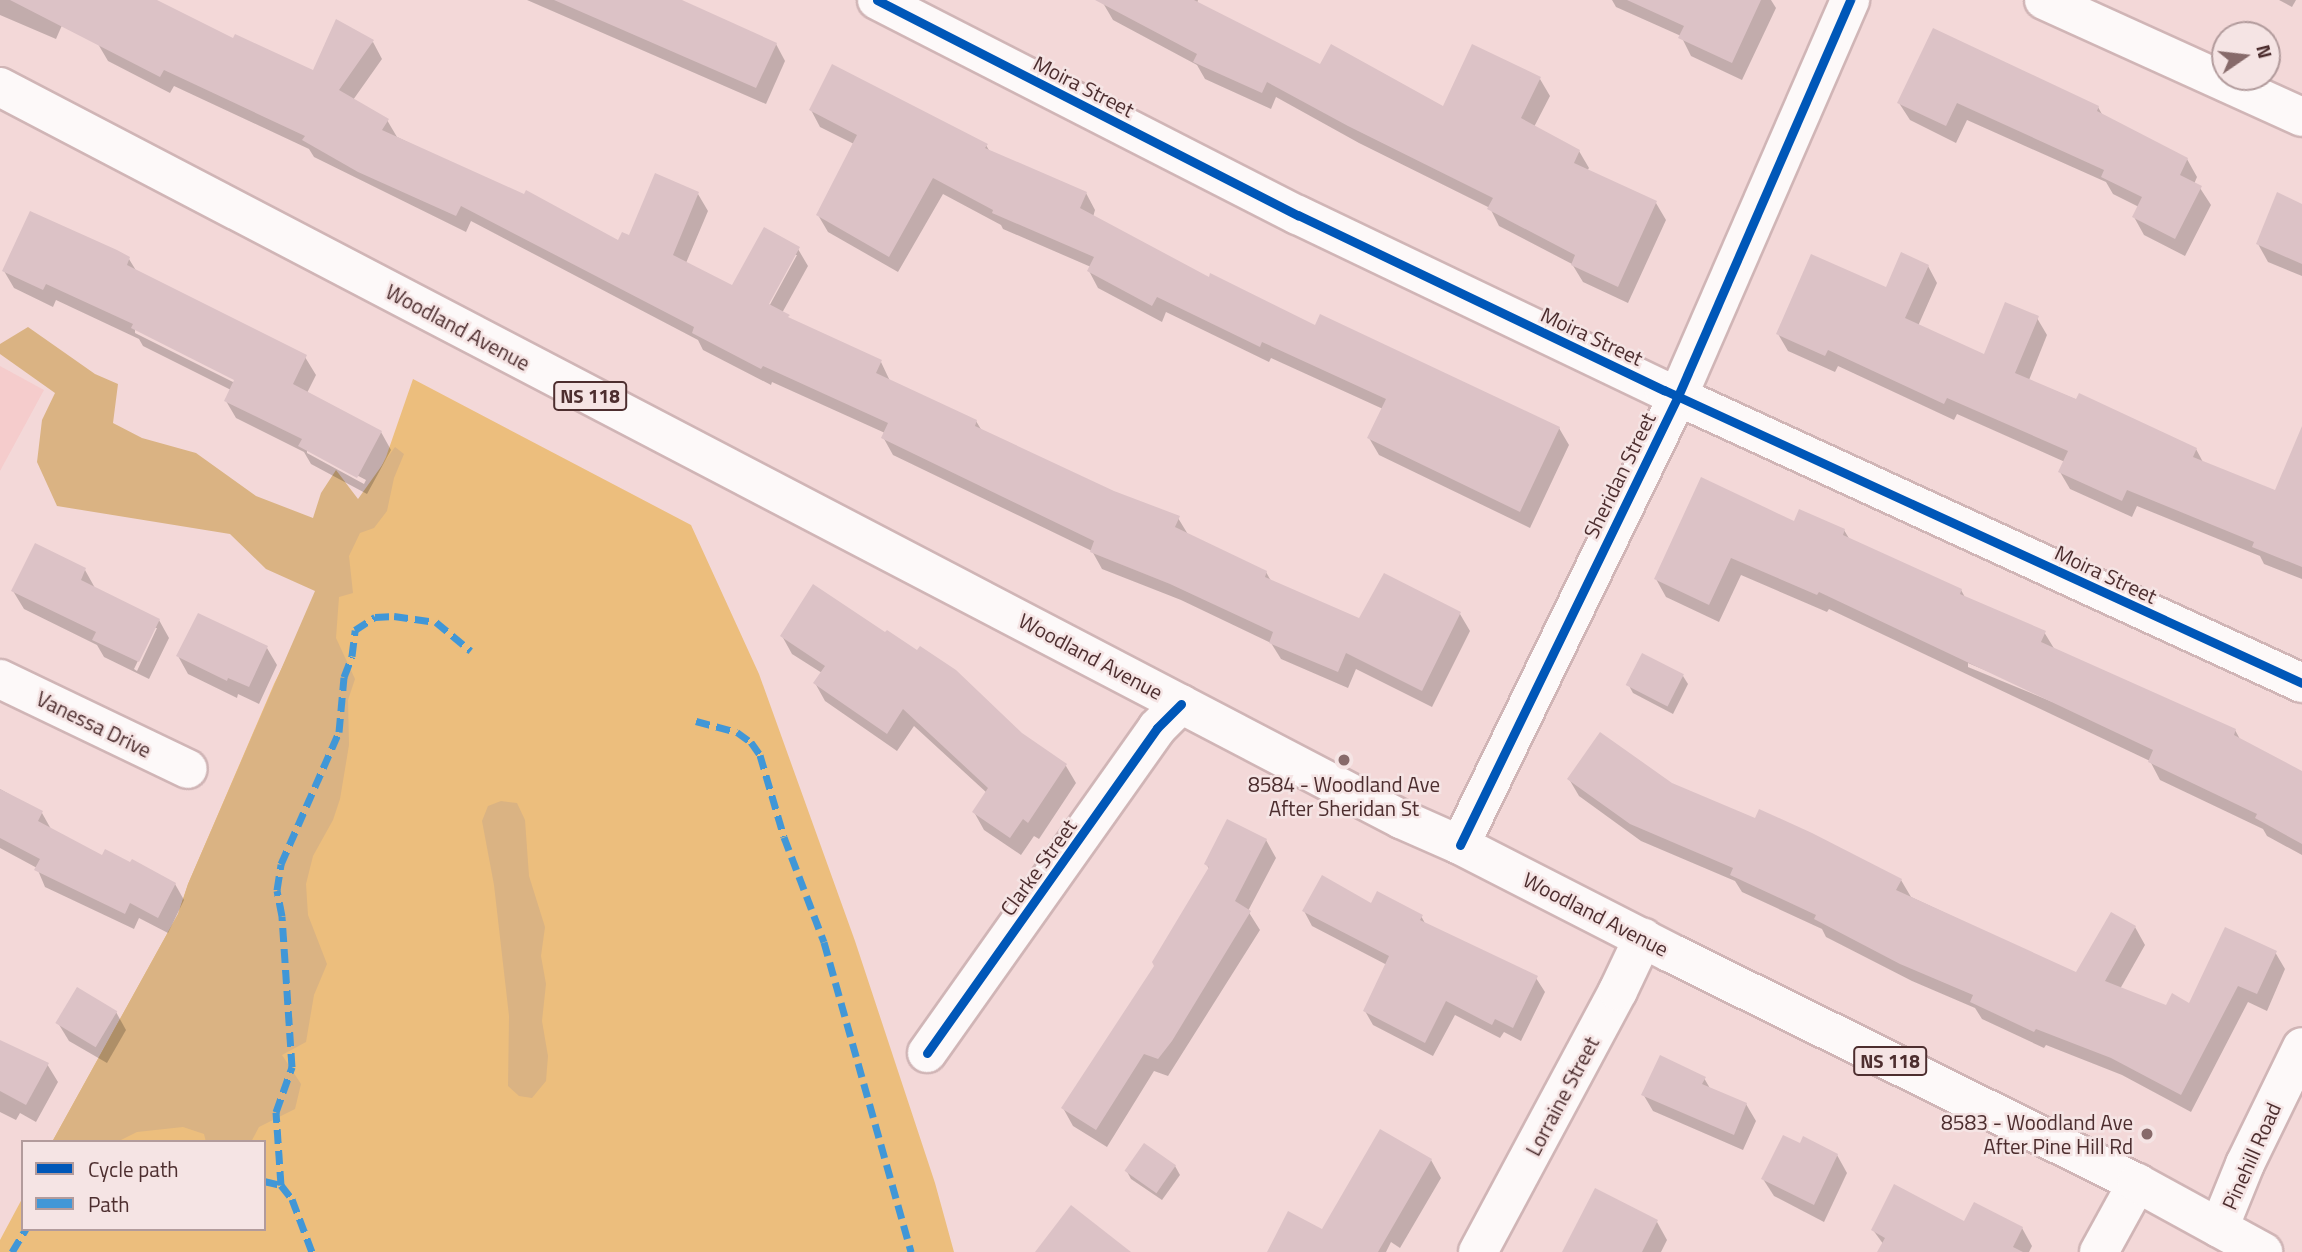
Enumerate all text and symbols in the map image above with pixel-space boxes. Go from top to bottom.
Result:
north arrow [2211,21,2281,91]
text: N [2249,41,2281,61]
street label: Moira Street [1029,50,1139,122]
street label: Woodland Avenue [382,278,534,376]
street label: Moira Street [1537,301,1647,371]
road number: NS 118 [552,380,628,412]
street label: Sheridan Street [1578,408,1660,542]
street label: Moira Street [2051,539,2161,609]
street label: Woodland Avenue [1015,607,1167,705]
street label: Vanessa Drive [32,685,156,763]
marker: 8584 - Woodland Ave After Sheridan St [1336,752,1352,768]
place label: 8584 - Woodland Ave After Sheridan St [1248,771,1440,821]
street label: Clarke Street [995,814,1081,920]
street label: Woodland Avenue [1519,867,1673,961]
street label: Lorraine Street [1520,1032,1604,1160]
road number: NS 118 [1852,1046,1928,1077]
street label: Pinehill Road [2216,1099,2286,1213]
place label: 8583 - Woodland Ave After Pine Hill Rd [1941,1109,2133,1159]
marker: 8583 - Woodland Ave After Pine Hill Rd [2139,1126,2155,1142]
legend [21,1140,266,1231]
text: Cycle path [88,1153,179,1185]
text: Path [88,1188,130,1220]

